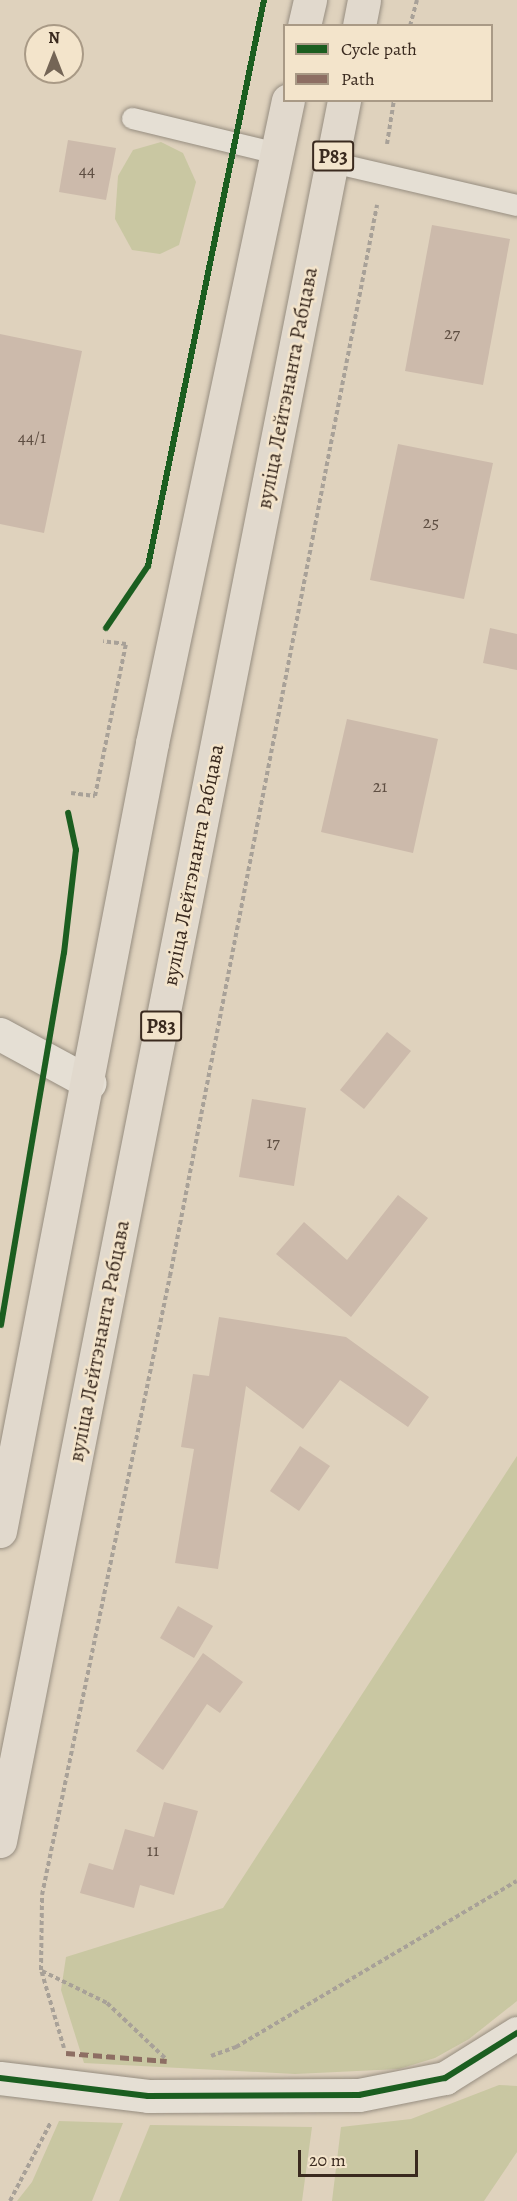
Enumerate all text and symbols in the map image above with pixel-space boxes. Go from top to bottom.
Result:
north arrow [24,24,84,84]
legend [283,24,493,102]
text: N [48,27,60,49]
text: Cycle path [341,37,417,61]
text: Path [341,67,375,91]
road number: Р83 [312,139,354,173]
house number: 44 [79,159,95,181]
street label: вуліца Лейтэнанта Рабцава [251,265,323,511]
house number: 27 [444,322,460,344]
house number: 44/1 [18,426,46,448]
house number: 25 [423,511,439,533]
street label: вуліца Лейтэнанта Рабцава [157,742,229,988]
house number: 21 [373,775,387,797]
road number: Р83 [140,1009,182,1043]
house number: 17 [266,1131,280,1153]
street label: вуліца Лейтэнанта Рабцава [63,1218,135,1464]
house number: 11 [147,1839,159,1861]
scale bar [301,2138,421,2176]
text: 20 m [309,2148,346,2172]

